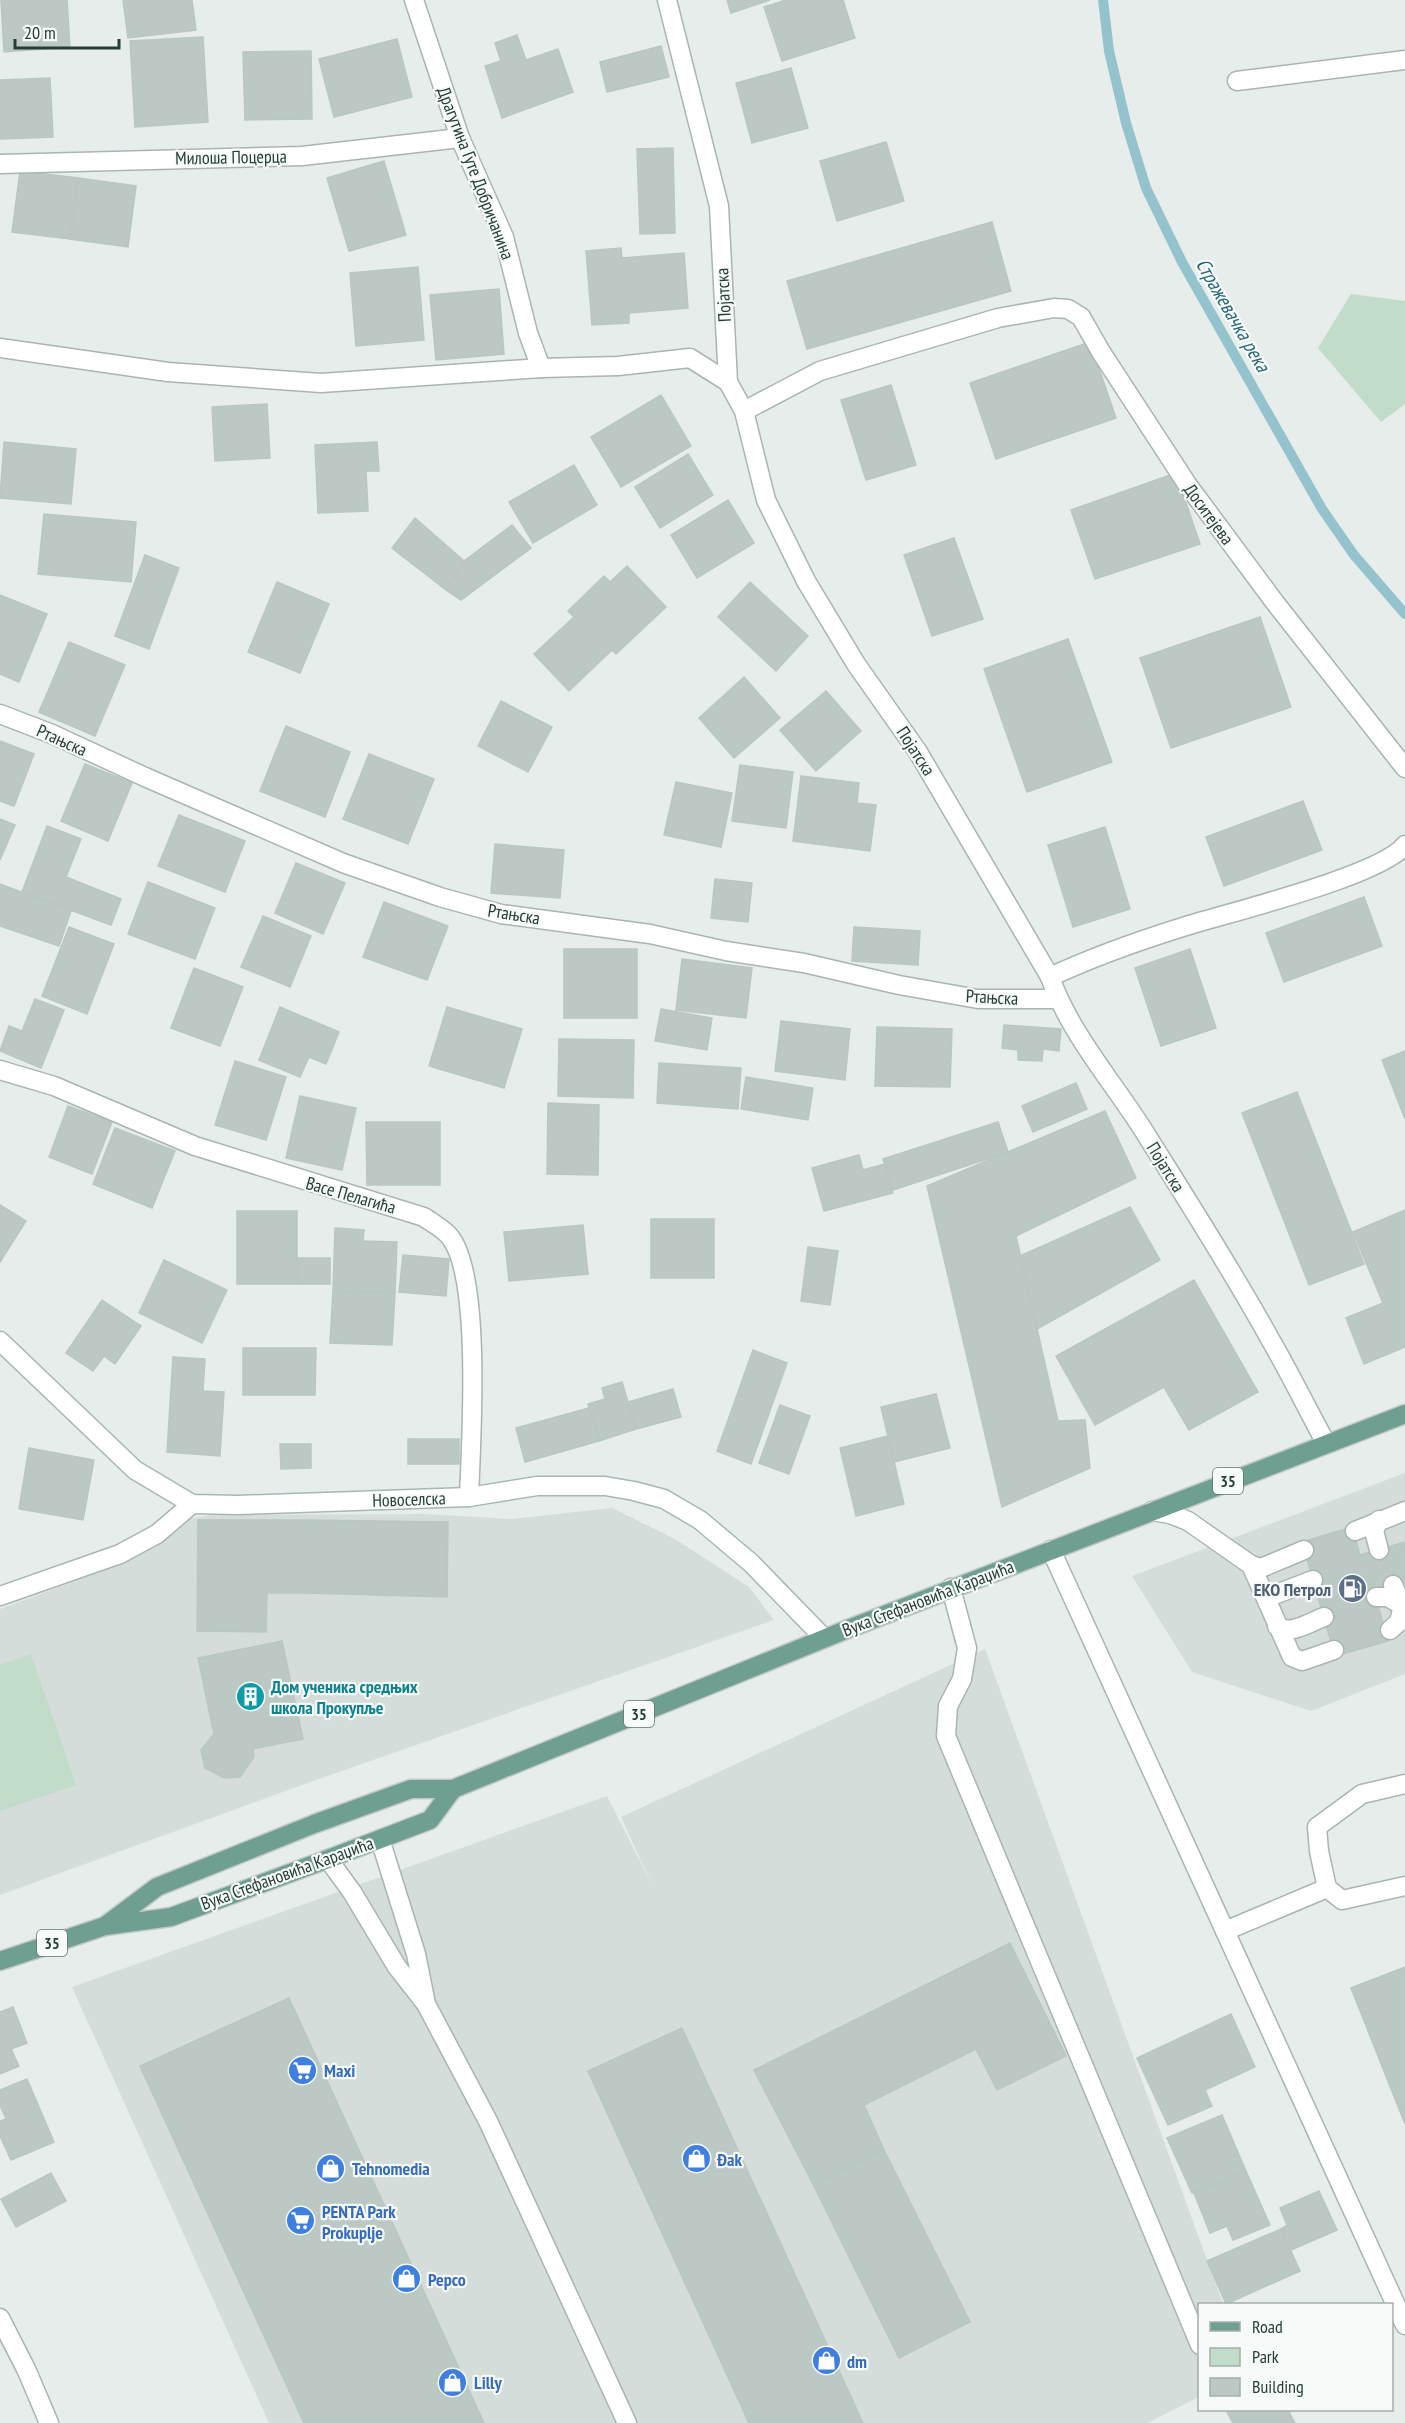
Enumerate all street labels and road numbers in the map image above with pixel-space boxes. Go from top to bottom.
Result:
street label: Драгутина Гуте Добричанина [432,83,520,263]
street label: Милоша Поцерца [175,145,287,169]
street label: Појатска [710,267,736,323]
street label: Доситејева [1179,479,1239,549]
street label: Ртањска [33,719,91,761]
street label: Појатска [892,722,940,780]
street label: Ртањска [486,899,542,929]
street label: Ртањска [965,984,1019,1010]
street label: Појатска [1142,1138,1190,1196]
street label: Васе Пелагића [303,1171,399,1219]
road number: 35 [1213,1468,1243,1494]
street label: Новоселска [372,1486,446,1512]
street label: Вука Стефановића Караџића [839,1555,1017,1641]
road number: 35 [624,1701,654,1727]
street label: Вука Стефановића Караџића [197,1831,377,1915]
road number: 35 [37,1930,67,1956]

